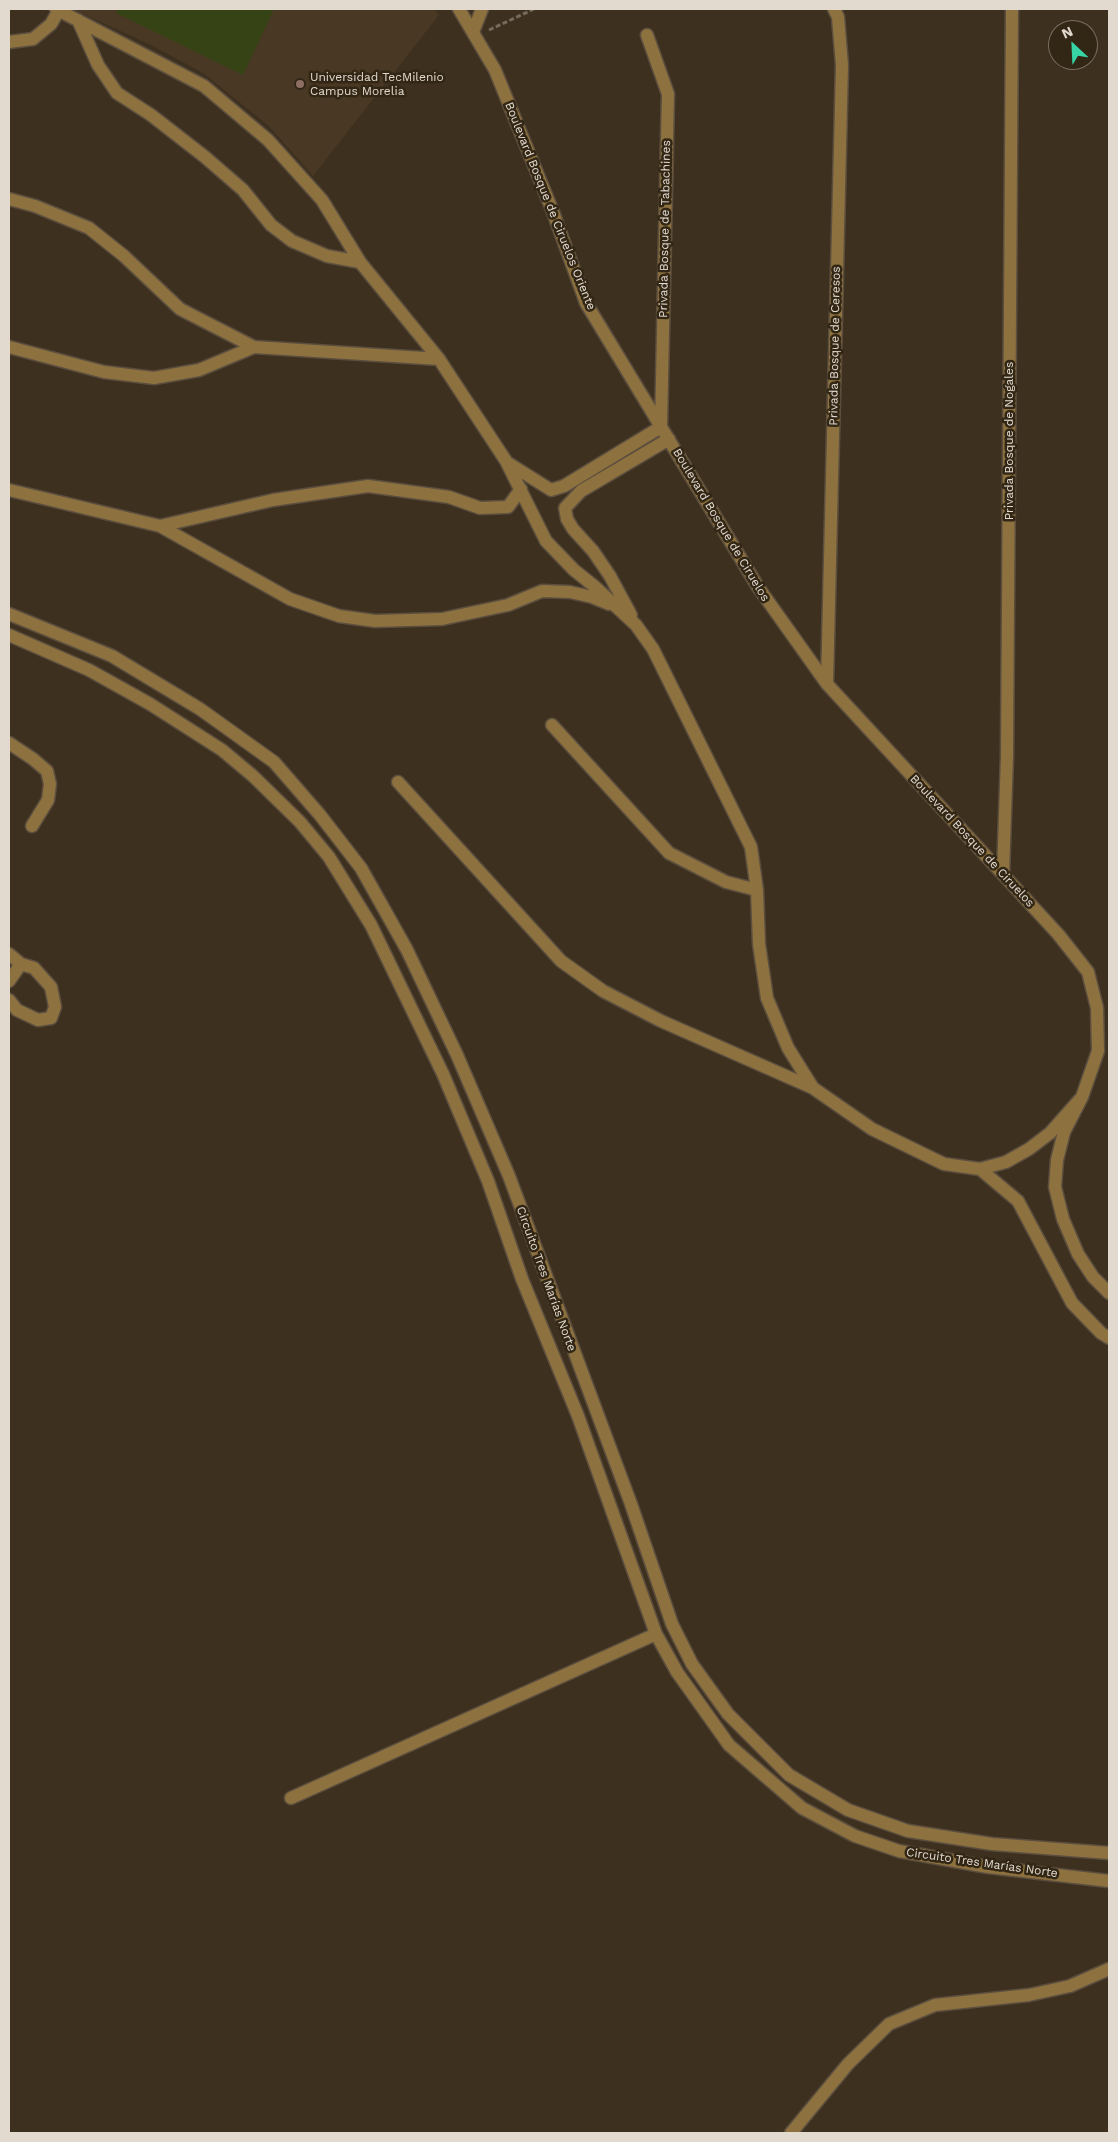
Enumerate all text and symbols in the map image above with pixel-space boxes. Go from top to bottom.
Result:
north arrow [1048,20,1098,70]
text: N [1059,23,1075,42]
place label: Universidad TecMilenio Campus Morelia [310,70,444,98]
marker: Universidad TecMilenio Campus Morelia [294,78,306,90]
street label: Boulevard Bosque de Ciruelos Oriente [502,100,598,312]
street label: Privada Bosque de Tabachines [656,140,674,318]
street label: Privada Bosque de Ceresos [826,266,844,426]
street label: Privada Bosque de Nogales [1002,362,1016,520]
street label: Boulevard Bosque de Ciruelos [670,446,772,604]
street label: Boulevard Bosque de Ciruelos [907,772,1037,910]
street label: Circuito Tres Marías Norte [513,1205,579,1353]
street label: Circuito Tres Marías Norte [905,1845,1059,1881]

